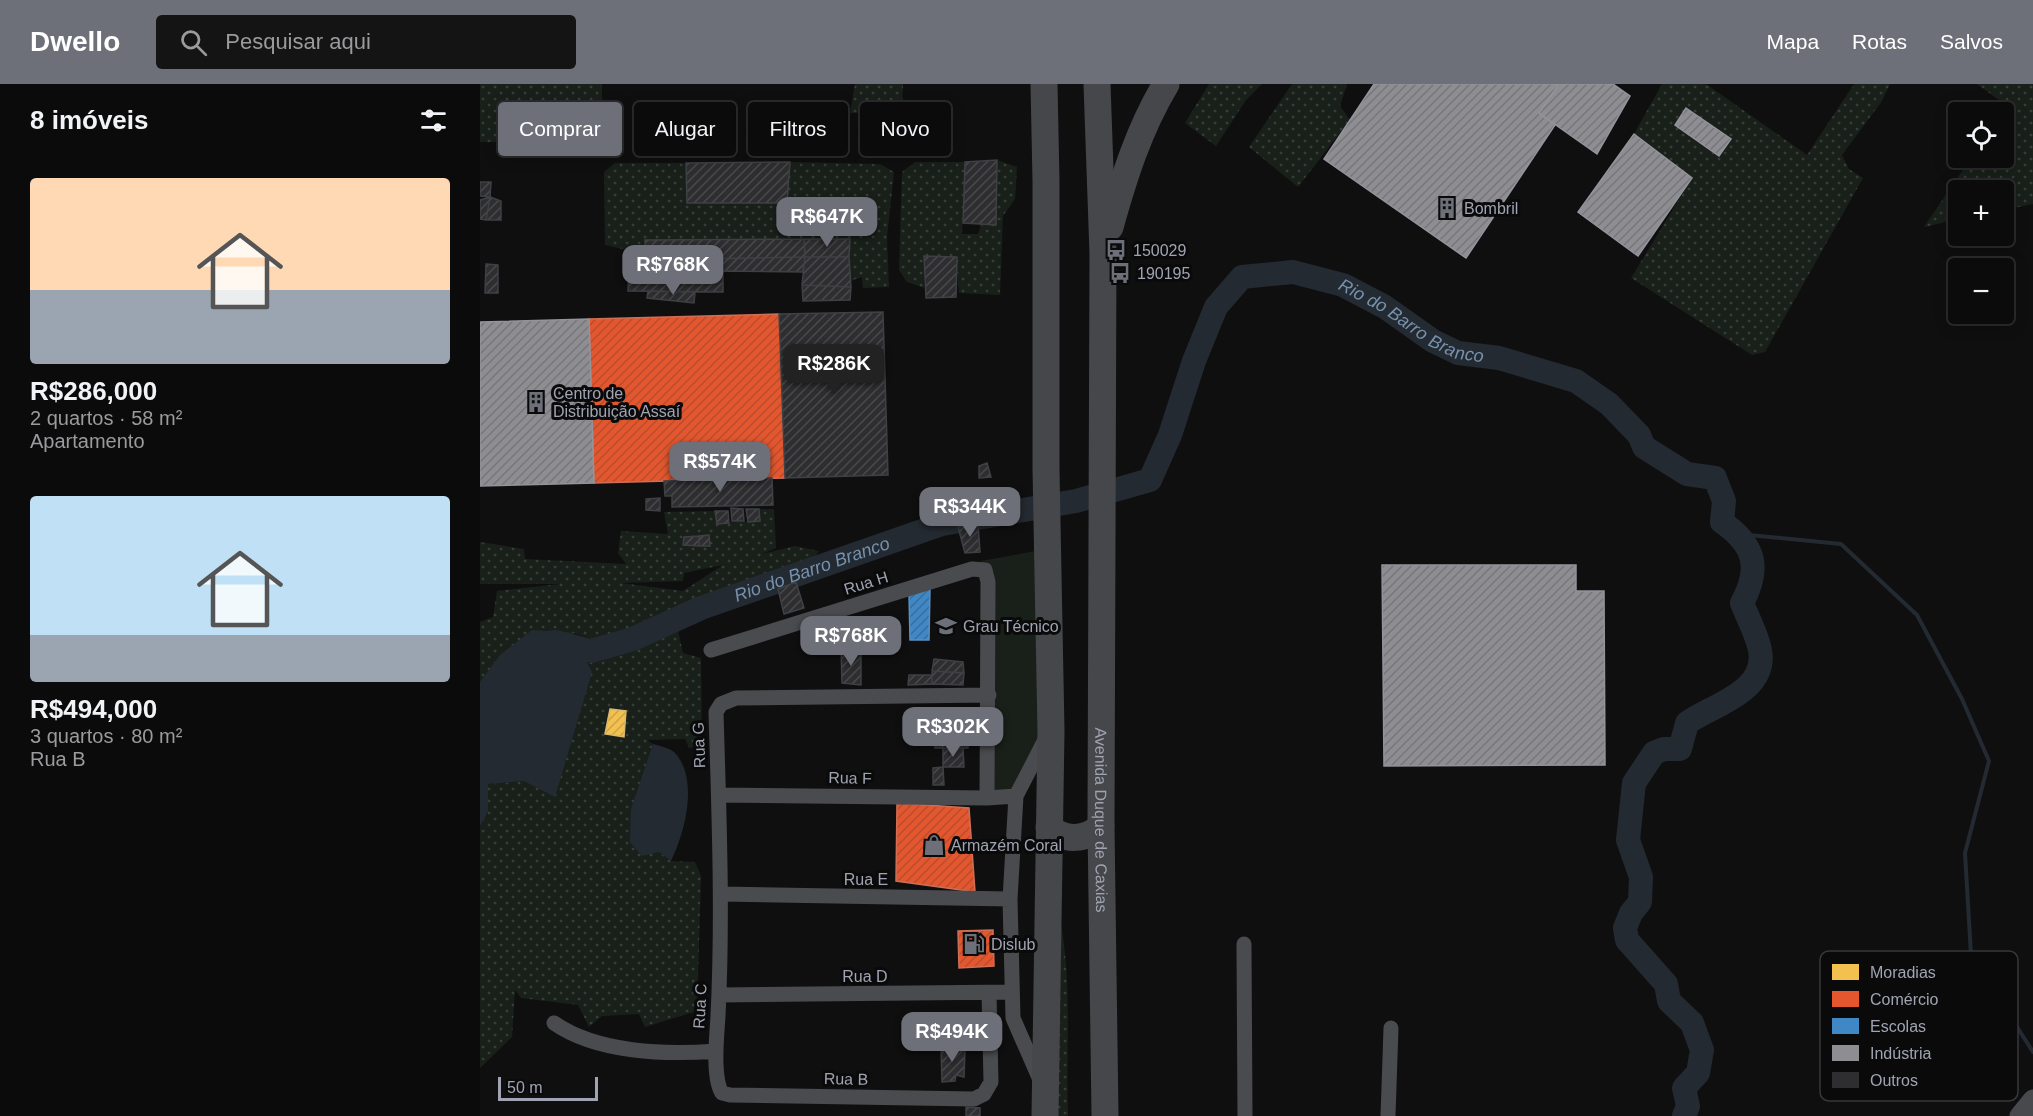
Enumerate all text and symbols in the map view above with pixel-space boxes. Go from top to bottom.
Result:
search box [156,15,576,69]
text: Dwello [30,26,120,57]
icon: search [177,26,210,59]
text: Pesquisar aqui [225,29,371,54]
text: Mapa [1767,30,1819,53]
text: Rotas [1852,30,1907,53]
text: Salvos [1940,30,2003,53]
chip: Comprar [498,102,622,156]
chip: Alugar [634,102,736,156]
chip: Filtros [748,102,848,156]
chip: Novo [860,102,951,156]
map controls [1948,102,2014,324]
button: locate [1948,102,2014,168]
icon: filters [417,104,450,137]
text: 8 imóveis [30,105,149,135]
button: + [1948,180,2014,246]
building icon: Bombril [1435,196,1459,220]
pin: R$647K [778,197,876,248]
place label: Bombril [1464,200,1518,217]
text: R$647K [790,205,864,227]
icon: home [186,217,294,325]
bus stop icon: 150029 [1104,238,1128,262]
place label: 150029 [1133,242,1186,259]
pin: R$768K [624,245,722,296]
text: R$768K [636,253,710,275]
button: − [1948,258,2014,324]
bus stop icon: 190195 [1108,261,1132,285]
place label: 190195 [1137,265,1190,282]
water label: Rio do Barro Branco [1335,275,1485,366]
pin: R$286K [785,344,883,395]
text: R$286K [797,352,871,374]
text: R$286,000 [30,376,157,406]
place label: Centro de Distribuição Assaí [553,385,681,420]
building icon: Centro de Distribuição Assaí [524,390,548,414]
text: 2 quartos · 58 m² [30,407,182,429]
text: Apartamento [30,430,145,452]
pin: R$574K [671,442,769,493]
text: R$574K [683,450,757,472]
pin: R$344K [921,487,1019,538]
text: R$344K [933,495,1007,517]
water label: Rio do Barro Branco [731,533,892,606]
icon: home [186,535,294,643]
street label: Rua H [842,568,890,598]
school or university icon: Grau Técnico [934,614,958,638]
pin: R$768K [802,616,900,667]
place label: Grau Técnico [963,618,1059,635]
text: R$768K [814,624,888,646]
text: R$494,000 [30,694,157,724]
pin: R$302K [904,707,1002,758]
text: R$302K [916,715,990,737]
street label: Rua G [690,722,708,768]
text: 3 quartos · 80 m² [30,725,182,747]
street label: Avenida Duque de Caxias [1092,727,1111,912]
text: Rua B [30,748,86,770]
street label: Rua F [828,769,872,787]
shop icon: Armazém Coral [922,833,946,857]
place label: Armazém Coral [951,837,1062,854]
street label: Rua E [844,871,888,888]
fuel station icon: Dislub [962,932,986,956]
place label: Dislub [991,936,1036,953]
legend [1820,951,2018,1101]
text: Moradias [1870,964,1936,981]
street label: Rua D [842,968,888,985]
street label: Rua C [690,983,710,1029]
text: Comércio [1870,991,1939,1008]
pin: R$494K [903,1012,1001,1063]
text: Escolas [1870,1018,1926,1035]
text: R$494K [915,1020,989,1042]
text: Indústria [1870,1045,1931,1062]
street label: Rua B [824,1070,868,1088]
text: Outros [1870,1072,1918,1089]
scale bar [498,1074,598,1102]
text: 50 m [507,1079,543,1096]

